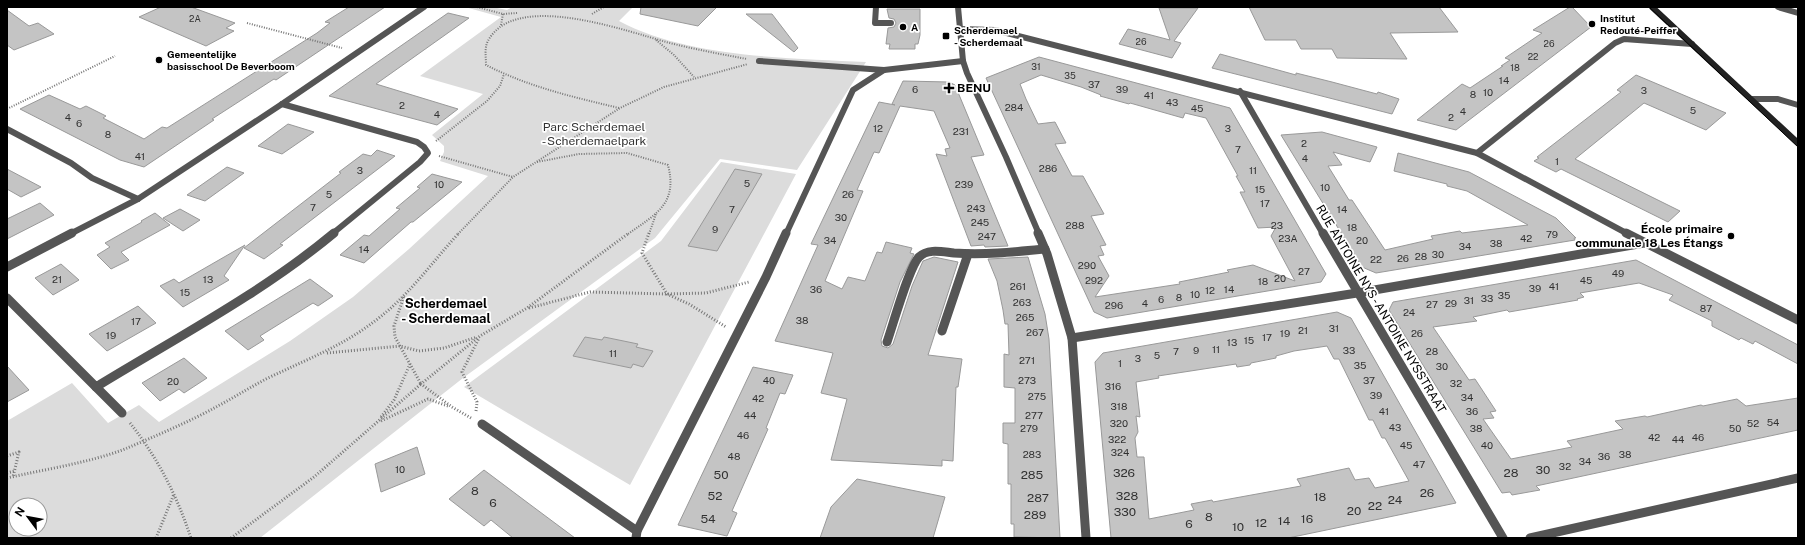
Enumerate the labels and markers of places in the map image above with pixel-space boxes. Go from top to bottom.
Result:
place label: Institut Redouté-Peiffer [1600,12,1677,36]
marker: Institut Redouté-Peiffer [1587,19,1597,29]
place label: A [911,21,918,33]
marker: A [898,22,908,32]
place label: Scherdemael - Scherdemaal [954,24,1023,48]
marker: Scherdemael - Scherdemaal [941,31,951,41]
place label: Gemeentelijke basisschool De Beverboom [167,48,295,72]
marker: Gemeentelijke basisschool De Beverboom [154,55,164,65]
place label: BENU [957,81,991,95]
marker: BENU [944,83,954,93]
place label: École primaire communale 18 Les Étangs [1575,222,1723,250]
marker: École primaire communale 18 Les Étangs [1726,231,1736,241]

